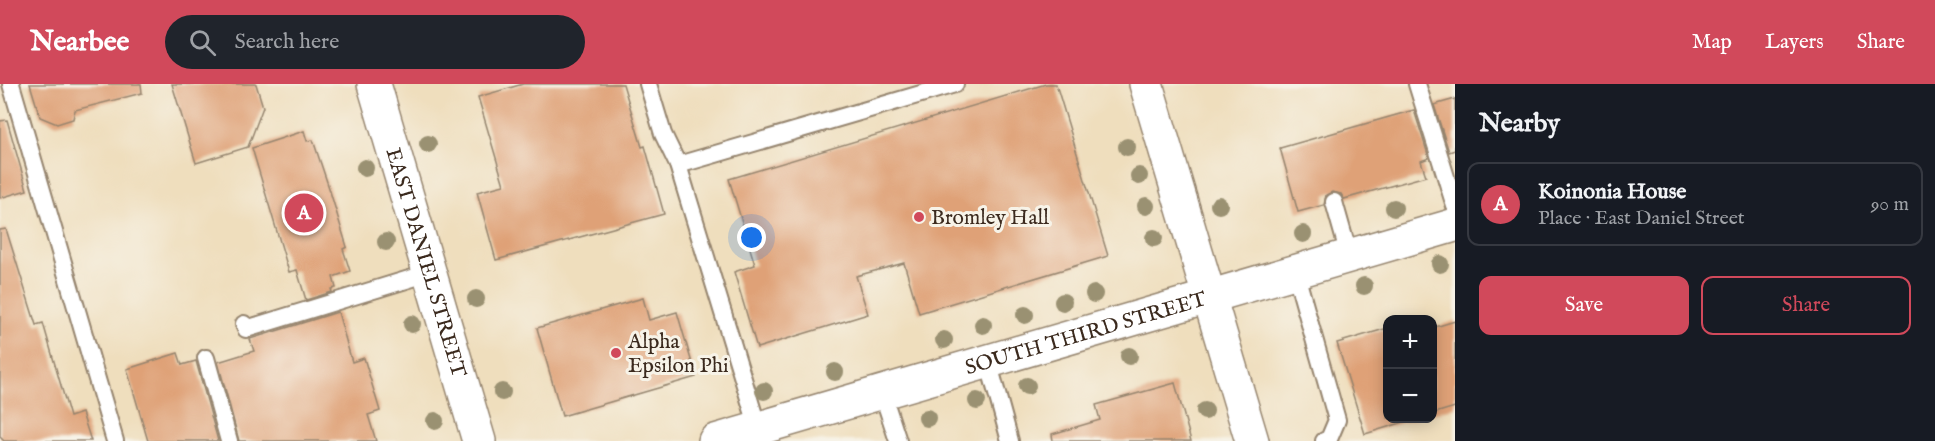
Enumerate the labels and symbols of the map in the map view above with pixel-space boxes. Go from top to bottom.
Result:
street label: EAST DANIEL STREET [379,145,472,381]
pin: A [284,190,324,236]
place label: Bromley Hall [931,205,1049,232]
marker: Bromley Hall [912,210,926,224]
your location [737,223,766,252]
street label: SOUTH THIRD STREET [962,286,1210,382]
place label: Alpha Epsilon Phi [627,329,729,380]
marker: Alpha Epsilon Phi [609,346,623,360]

